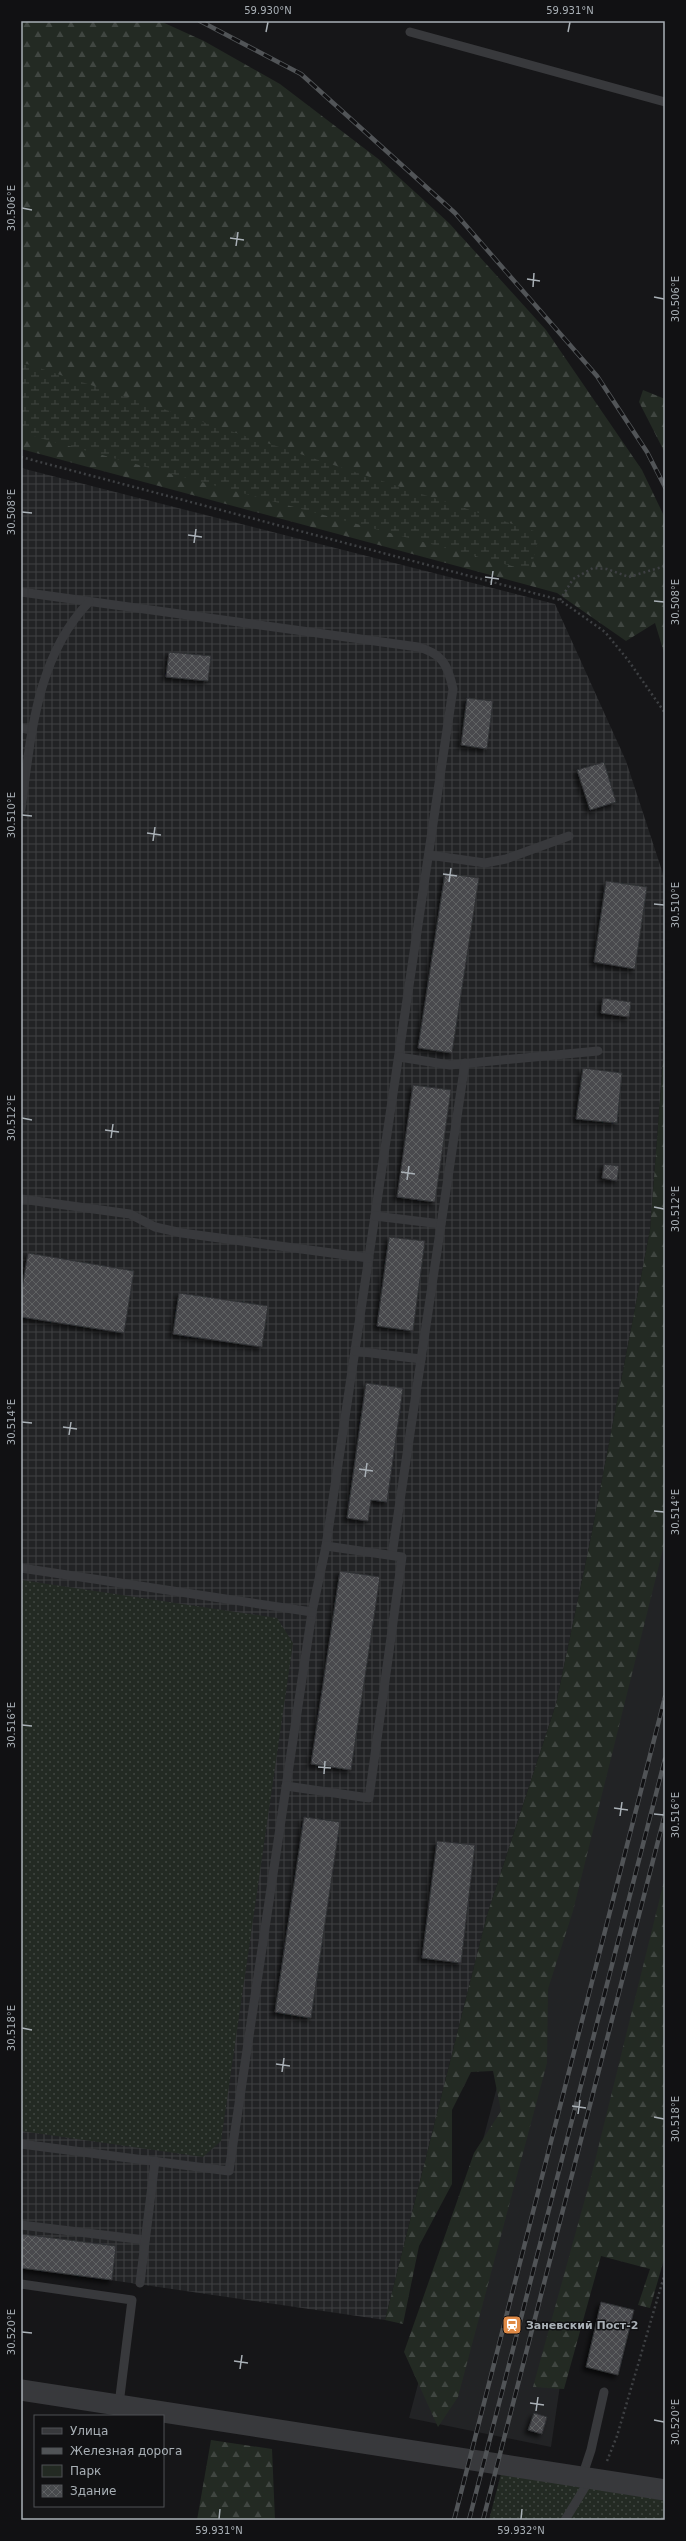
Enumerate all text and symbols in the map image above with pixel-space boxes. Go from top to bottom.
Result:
text: 59.930°N [244,5,292,16]
text: 59.931°N [546,5,594,16]
text: 30.506°E [6,185,17,231]
text: 30.506°E [670,276,681,322]
text: 30.508°E [6,489,17,535]
text: 30.508°E [670,579,681,625]
text: 30.510°E [6,792,17,838]
text: 30.510°E [670,882,681,928]
text: 30.512°E [6,1095,17,1141]
text: 30.512°E [670,1186,681,1232]
text: 30.514°E [6,1399,17,1445]
text: 30.514°E [670,1489,681,1535]
text: 30.516°E [6,1702,17,1748]
text: 30.516°E [670,1792,681,1838]
text: 30.518°E [6,2005,17,2051]
text: 30.518°E [670,2096,681,2142]
text: 30.520°E [6,2309,17,2355]
station icon: Заневский Пост-2 [501,2314,523,2336]
place label: Заневский Пост-2 [526,2319,638,2332]
text: 30.520°E [670,2399,681,2445]
legend [34,2415,164,2507]
text: Улица [70,2424,108,2438]
text: Железная дорога [70,2444,182,2458]
text: Парк [70,2464,101,2478]
text: Здание [70,2484,116,2498]
text: 59.931°N [195,2525,243,2536]
text: 59.932°N [497,2525,545,2536]

